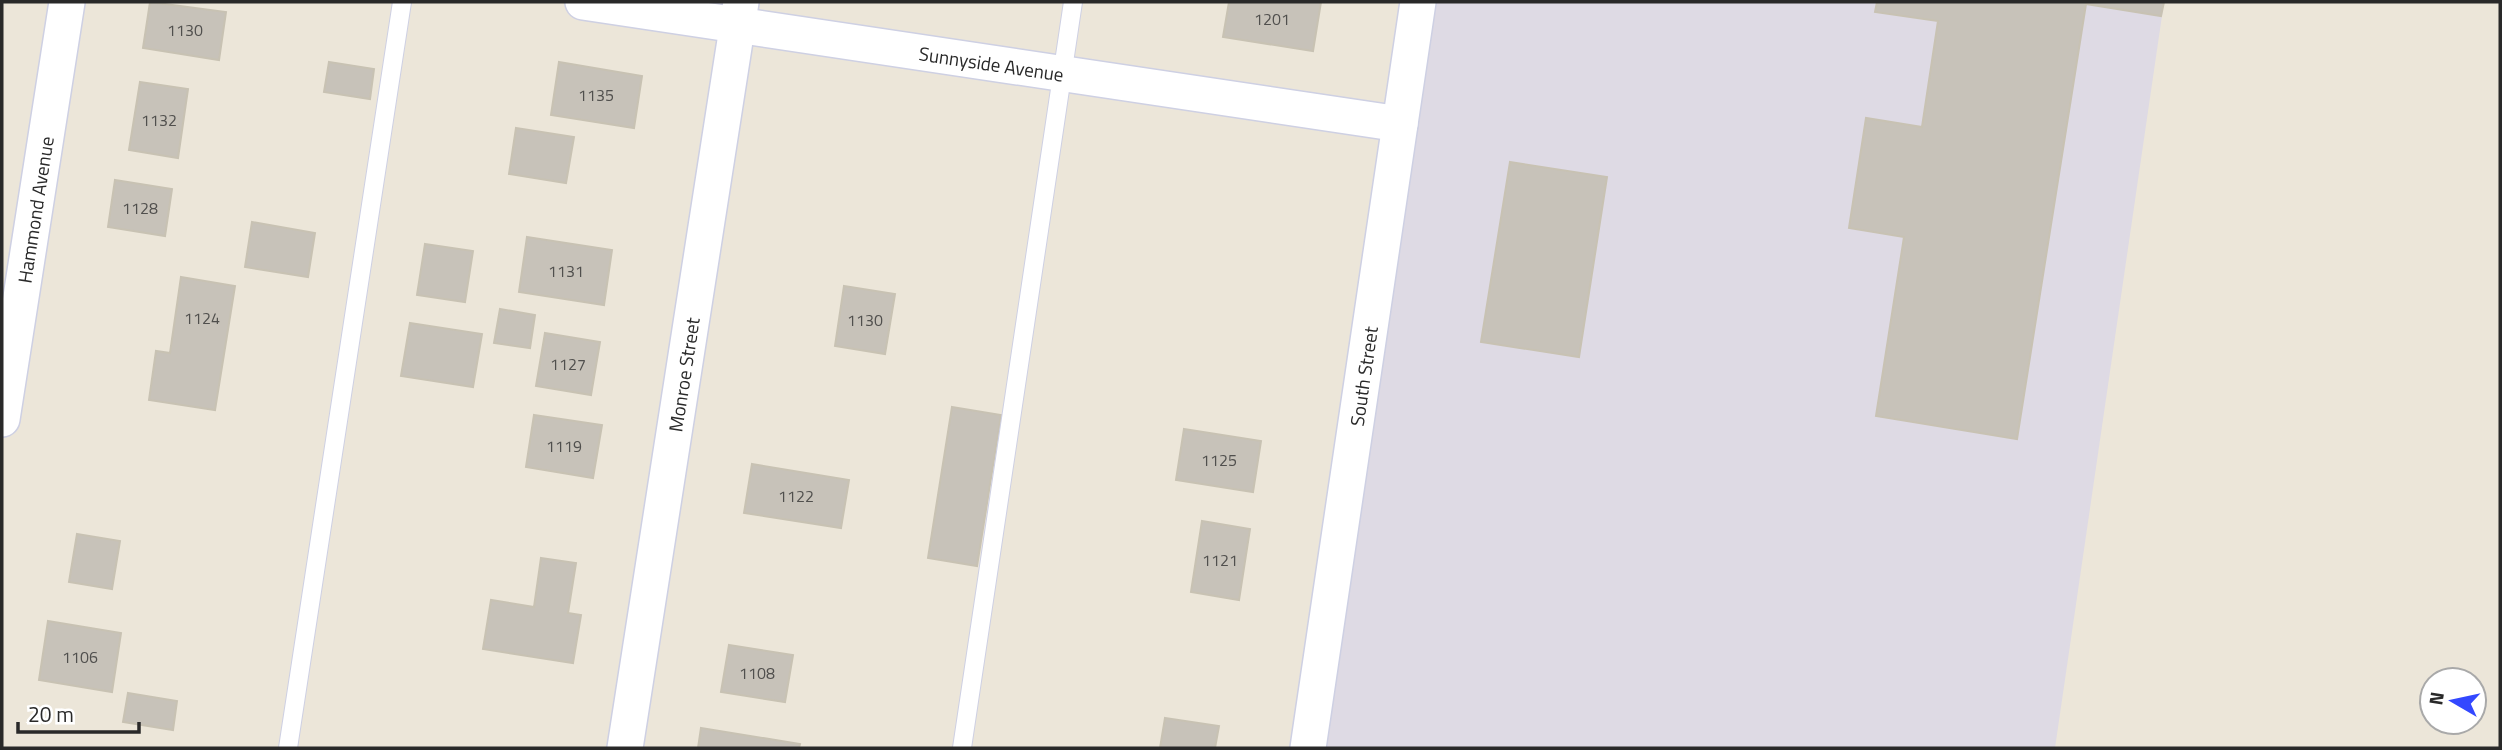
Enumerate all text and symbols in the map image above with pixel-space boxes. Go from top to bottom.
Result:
house number: 1201 [1254,7,1290,31]
house number: 1130 [167,18,203,42]
street label: Sunnyside Avenue [917,38,1066,88]
house number: 1135 [578,83,614,107]
house number: 1132 [141,108,177,132]
street label: Hammond Avenue [9,134,60,285]
house number: 1128 [122,196,158,220]
house number: 1131 [548,259,584,283]
house number: 1124 [184,306,220,330]
house number: 1130 [847,308,883,332]
street label: Monroe Street [660,315,706,434]
street label: South Street [1341,324,1385,428]
house number: 1127 [550,352,586,376]
house number: 1119 [546,434,582,458]
house number: 1125 [1201,448,1237,472]
house number: 1122 [778,484,814,508]
house number: 1121 [1202,548,1238,572]
house number: 1106 [62,645,98,669]
house number: 1108 [739,661,775,685]
north arrow [2418,666,2488,736]
text: N [2420,689,2451,707]
scale bar [18,690,138,734]
text: 20 m [28,698,74,730]

